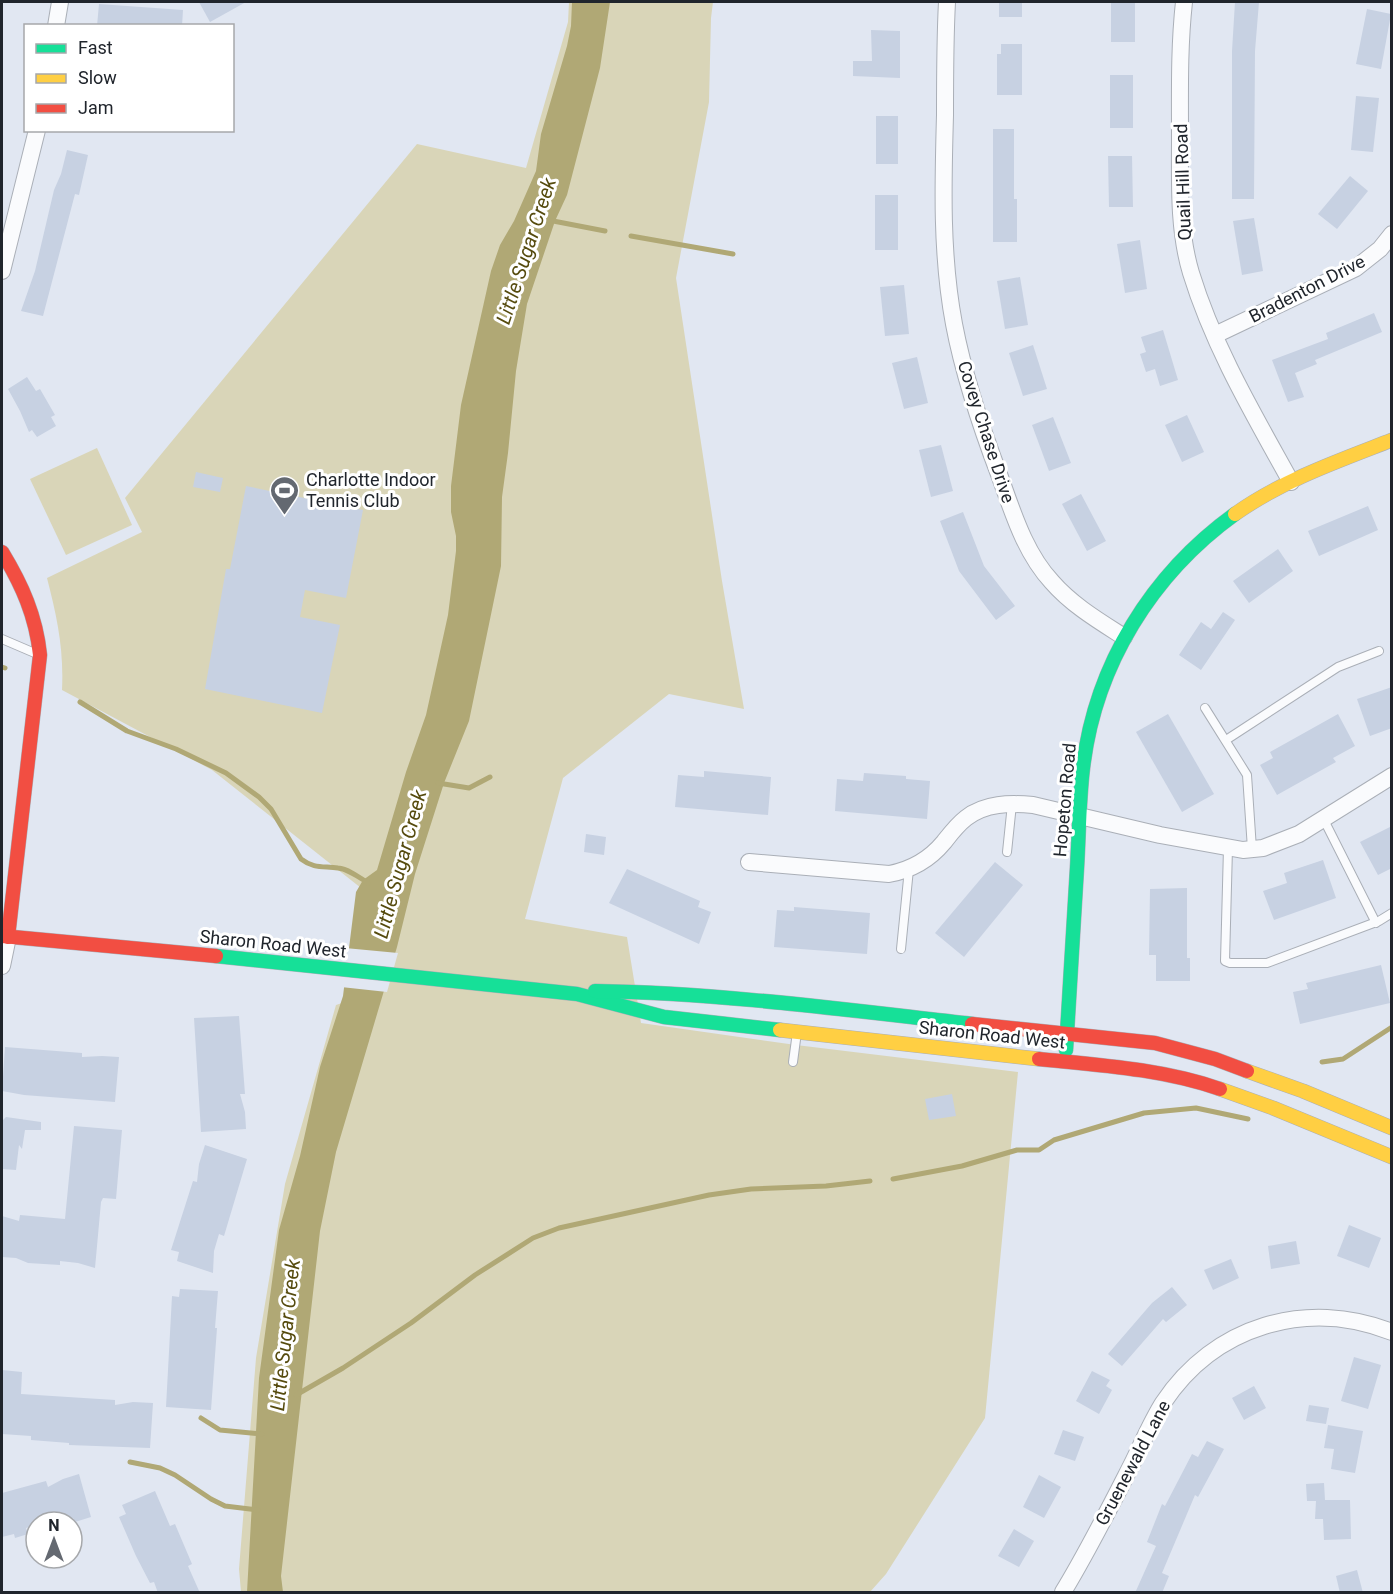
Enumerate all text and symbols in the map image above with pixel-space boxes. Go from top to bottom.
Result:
legend [24,24,234,132]
text: Fast [78,37,113,58]
text: Slow [78,67,117,88]
text: Jam [78,97,114,118]
street label: Quail Hill Road [1170,123,1195,241]
water label: Little Sugar Creek [491,174,561,327]
street label: Bradenton Drive [1245,250,1368,327]
street label: Covey Chase Drive [954,358,1019,505]
place label: Charlotte Indoor Tennis Club [306,469,436,511]
sports icon: Charlotte Indoor Tennis Club [269,474,301,516]
street label: Hopeton Road [1049,742,1080,858]
water label: Little Sugar Creek [369,786,432,941]
street label: Sharon Road West [199,925,347,962]
street label: Sharon Road West [918,1016,1066,1053]
water label: Little Sugar Creek [265,1257,305,1412]
street label: Gruenewald Lane [1091,1397,1174,1529]
north arrow [24,1510,84,1570]
text: N [48,1516,60,1535]

